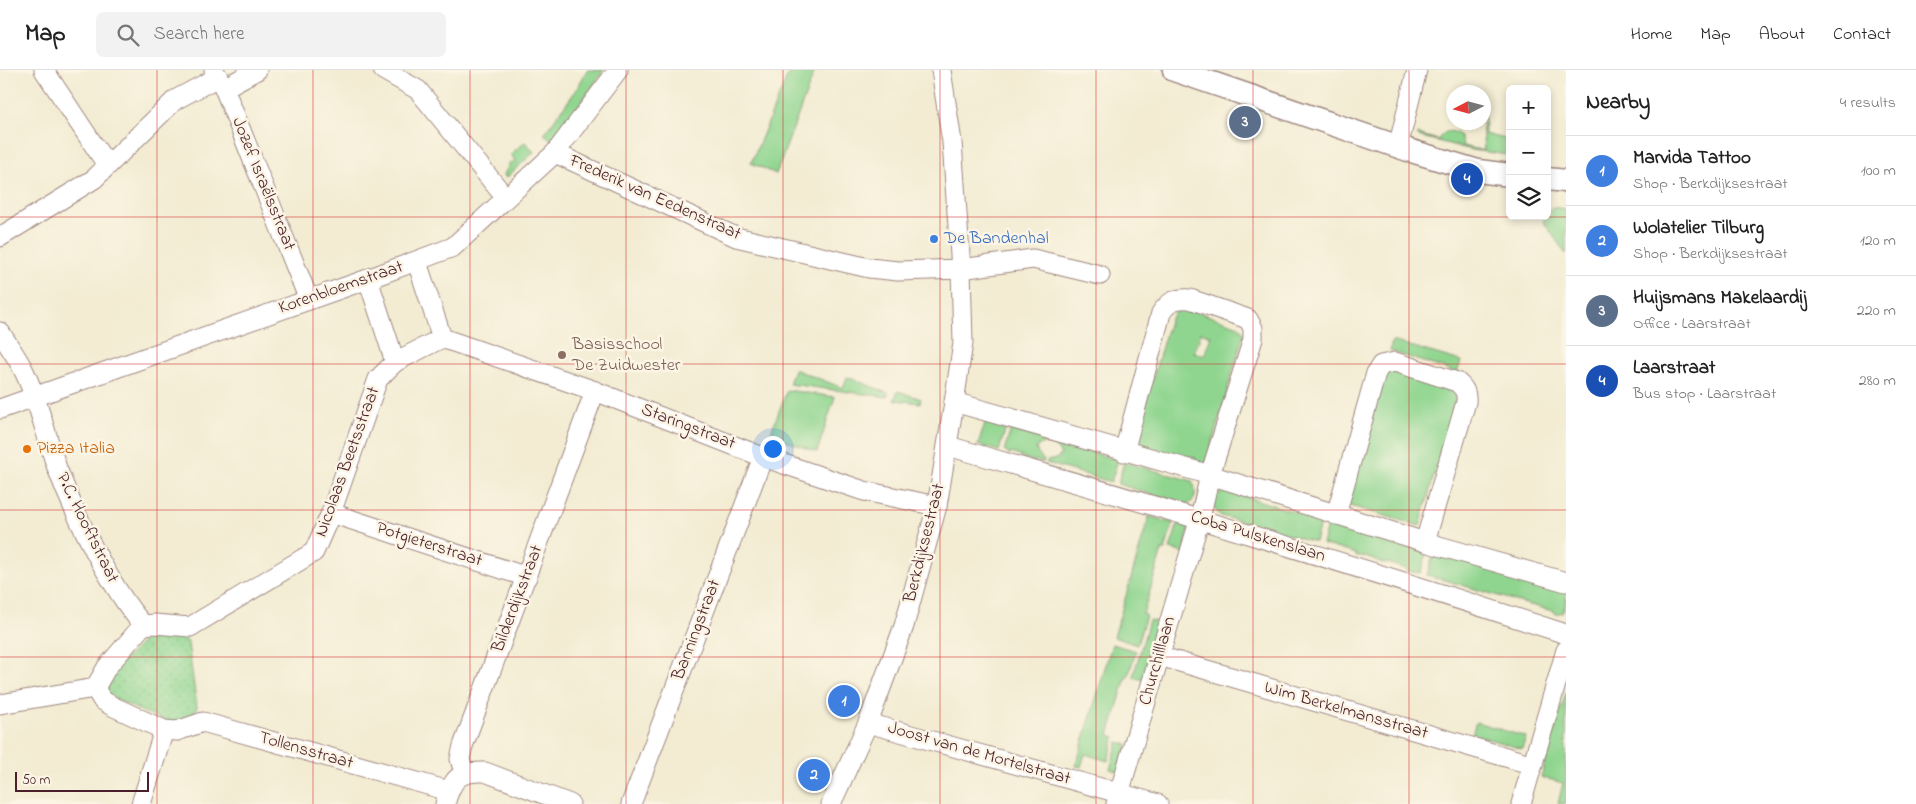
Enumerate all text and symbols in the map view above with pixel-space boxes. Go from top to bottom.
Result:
search box [96,12,446,57]
text: Map [25,17,66,52]
icon: search [114,21,142,49]
text: Search here [154,21,245,48]
text: Home [1631,22,1672,48]
text: Map [1700,22,1731,48]
text: About [1759,22,1805,48]
text: Contact [1833,22,1891,48]
north arrow [1446,85,1491,130]
map controls [1506,85,1551,220]
button: + [1506,85,1551,130]
text: Nearby [1586,88,1650,118]
text: 4 results [1840,91,1896,115]
pin: 3 [1229,103,1261,141]
street label: Jozef Israëlsstraat [224,113,302,255]
button: − [1506,130,1551,175]
text: Marvida Tattoo [1633,145,1751,172]
street label: Frederik van Eedenstraat [564,148,745,248]
text: 1 [1599,159,1605,183]
text: 100 m [1861,159,1896,183]
pin: 4 [1451,160,1483,198]
text: Shop · Berkdijksestraat [1633,172,1788,196]
button: layers [1506,175,1551,220]
text: Wolatelier Tilburg [1633,215,1764,242]
place label: De Bandenhal [943,226,1049,252]
text: 2 [1598,229,1606,253]
text: 120 m [1860,229,1896,253]
marker: De Bandenhal [928,233,940,245]
text: Shop · Berkdijksestraat [1633,242,1788,266]
street label: Korenbloemstraat [275,255,407,321]
text: Huijsmans Makelaardij [1633,285,1807,312]
text: 3 [1599,299,1605,323]
text: 220 m [1857,299,1896,323]
text: Office · Laarstraat [1633,312,1751,336]
place label: Basisschool De Zuidwester [571,332,681,379]
marker: Basisschool De Zuidwester [556,349,568,361]
text: Laarstraat [1633,355,1715,382]
text: 4 [1599,369,1605,393]
text: 280 m [1859,369,1896,393]
text: Bus stop · Laarstraat [1633,382,1776,406]
street label: Nicolaas Beetsstraat [309,383,387,541]
street label: Staringstraat [637,397,739,458]
place label: Pizza Italia [37,436,115,462]
your location [760,436,786,462]
marker: Pizza Italia [21,443,33,455]
street label: P.C. Hooftstraat [49,468,125,588]
street label: Berkdijksestraat [897,481,952,606]
street label: Coba Pulskenslaan [1187,504,1329,570]
street label: Potgieterstraat [372,516,485,575]
street label: Bilderdijkstraat [485,541,550,657]
street label: Banningstraat [665,576,729,685]
street label: Churchilllaan [1133,613,1183,709]
street label: Wim Berkelmansstraat [1261,675,1431,747]
pin: 1 [828,682,860,720]
street label: Joost van de Mortelstraat [884,715,1074,793]
street label: Tollensstraat [256,725,356,777]
pin: 2 [798,756,830,794]
scale bar [15,769,149,792]
text: 50 m [22,770,50,791]

